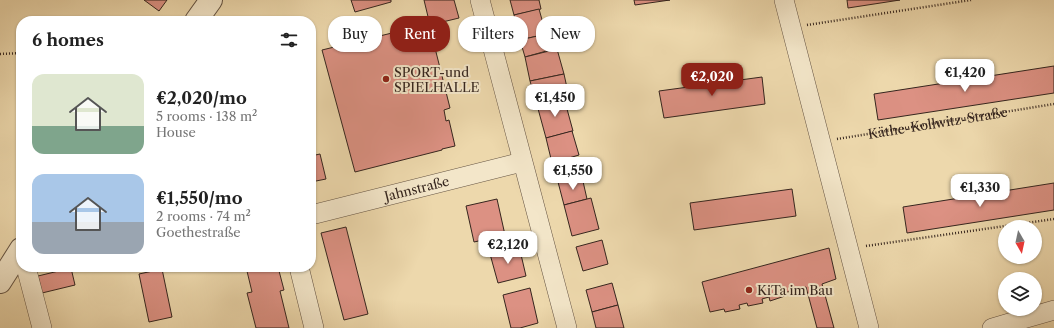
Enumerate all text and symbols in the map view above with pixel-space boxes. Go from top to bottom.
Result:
chip: Buy [328,16,382,52]
chip: Rent [390,16,450,52]
chip: Filters [458,16,528,52]
chip: New [536,16,595,52]
icon: filters [278,29,300,51]
text: 6 homes [32,30,104,50]
pin: €1,420 [932,59,998,93]
pin: €2,020 [679,63,745,97]
place label: SPORT-und SPIELHALLE [394,64,479,95]
text: €1,420 [944,64,986,80]
text: €2,020 [690,68,734,84]
marker: SPORT-und SPIELHALLE [381,74,391,84]
pin: €1,450 [522,84,588,118]
text: €2,020/mo [156,88,247,108]
text: €1,450 [535,89,575,105]
icon: home [64,90,112,138]
street label: Käthe-Kollwitz-Straße [867,104,1009,142]
text: 5 rooms · 138 m² [156,108,257,124]
text: House [156,124,196,140]
pin: €1,550 [540,157,606,191]
text: €1,550 [553,162,593,178]
street label: Jahnstraße [381,173,451,205]
pin: €1,330 [947,174,1013,208]
text: €1,330 [960,179,1000,195]
text: €1,550/mo [156,188,243,208]
icon: home [64,190,112,238]
text: 2 rooms · 74 m² [156,208,251,224]
north arrow [998,220,1042,264]
map controls [998,220,1042,316]
text: Goethestraße [156,224,241,240]
pin: €2,120 [475,231,541,265]
text: €2,120 [487,236,529,252]
button: layers [998,272,1042,316]
place label: KiTa im Bau [757,282,833,298]
marker: KiTa im Bau [744,285,754,295]

